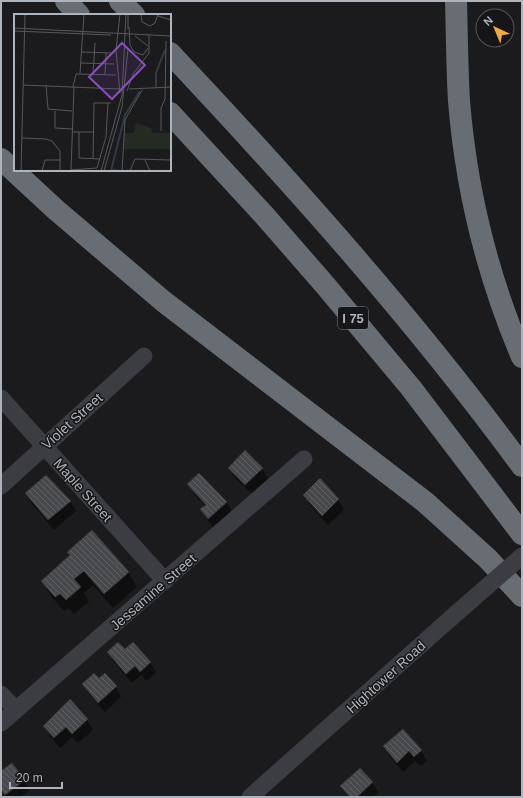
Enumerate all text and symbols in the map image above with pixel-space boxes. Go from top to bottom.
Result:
north arrow [475,8,515,48]
inset map [14,14,171,171]
text: N [481,14,495,28]
road number: I 75 [338,307,368,329]
street label: Violet Street [38,390,106,452]
street label: Maple Street [50,455,116,525]
street label: Jessamine Street [107,550,199,634]
street label: Hightower Road [343,637,429,717]
scale bar [10,764,62,790]
text: 20 m [16,771,43,785]

